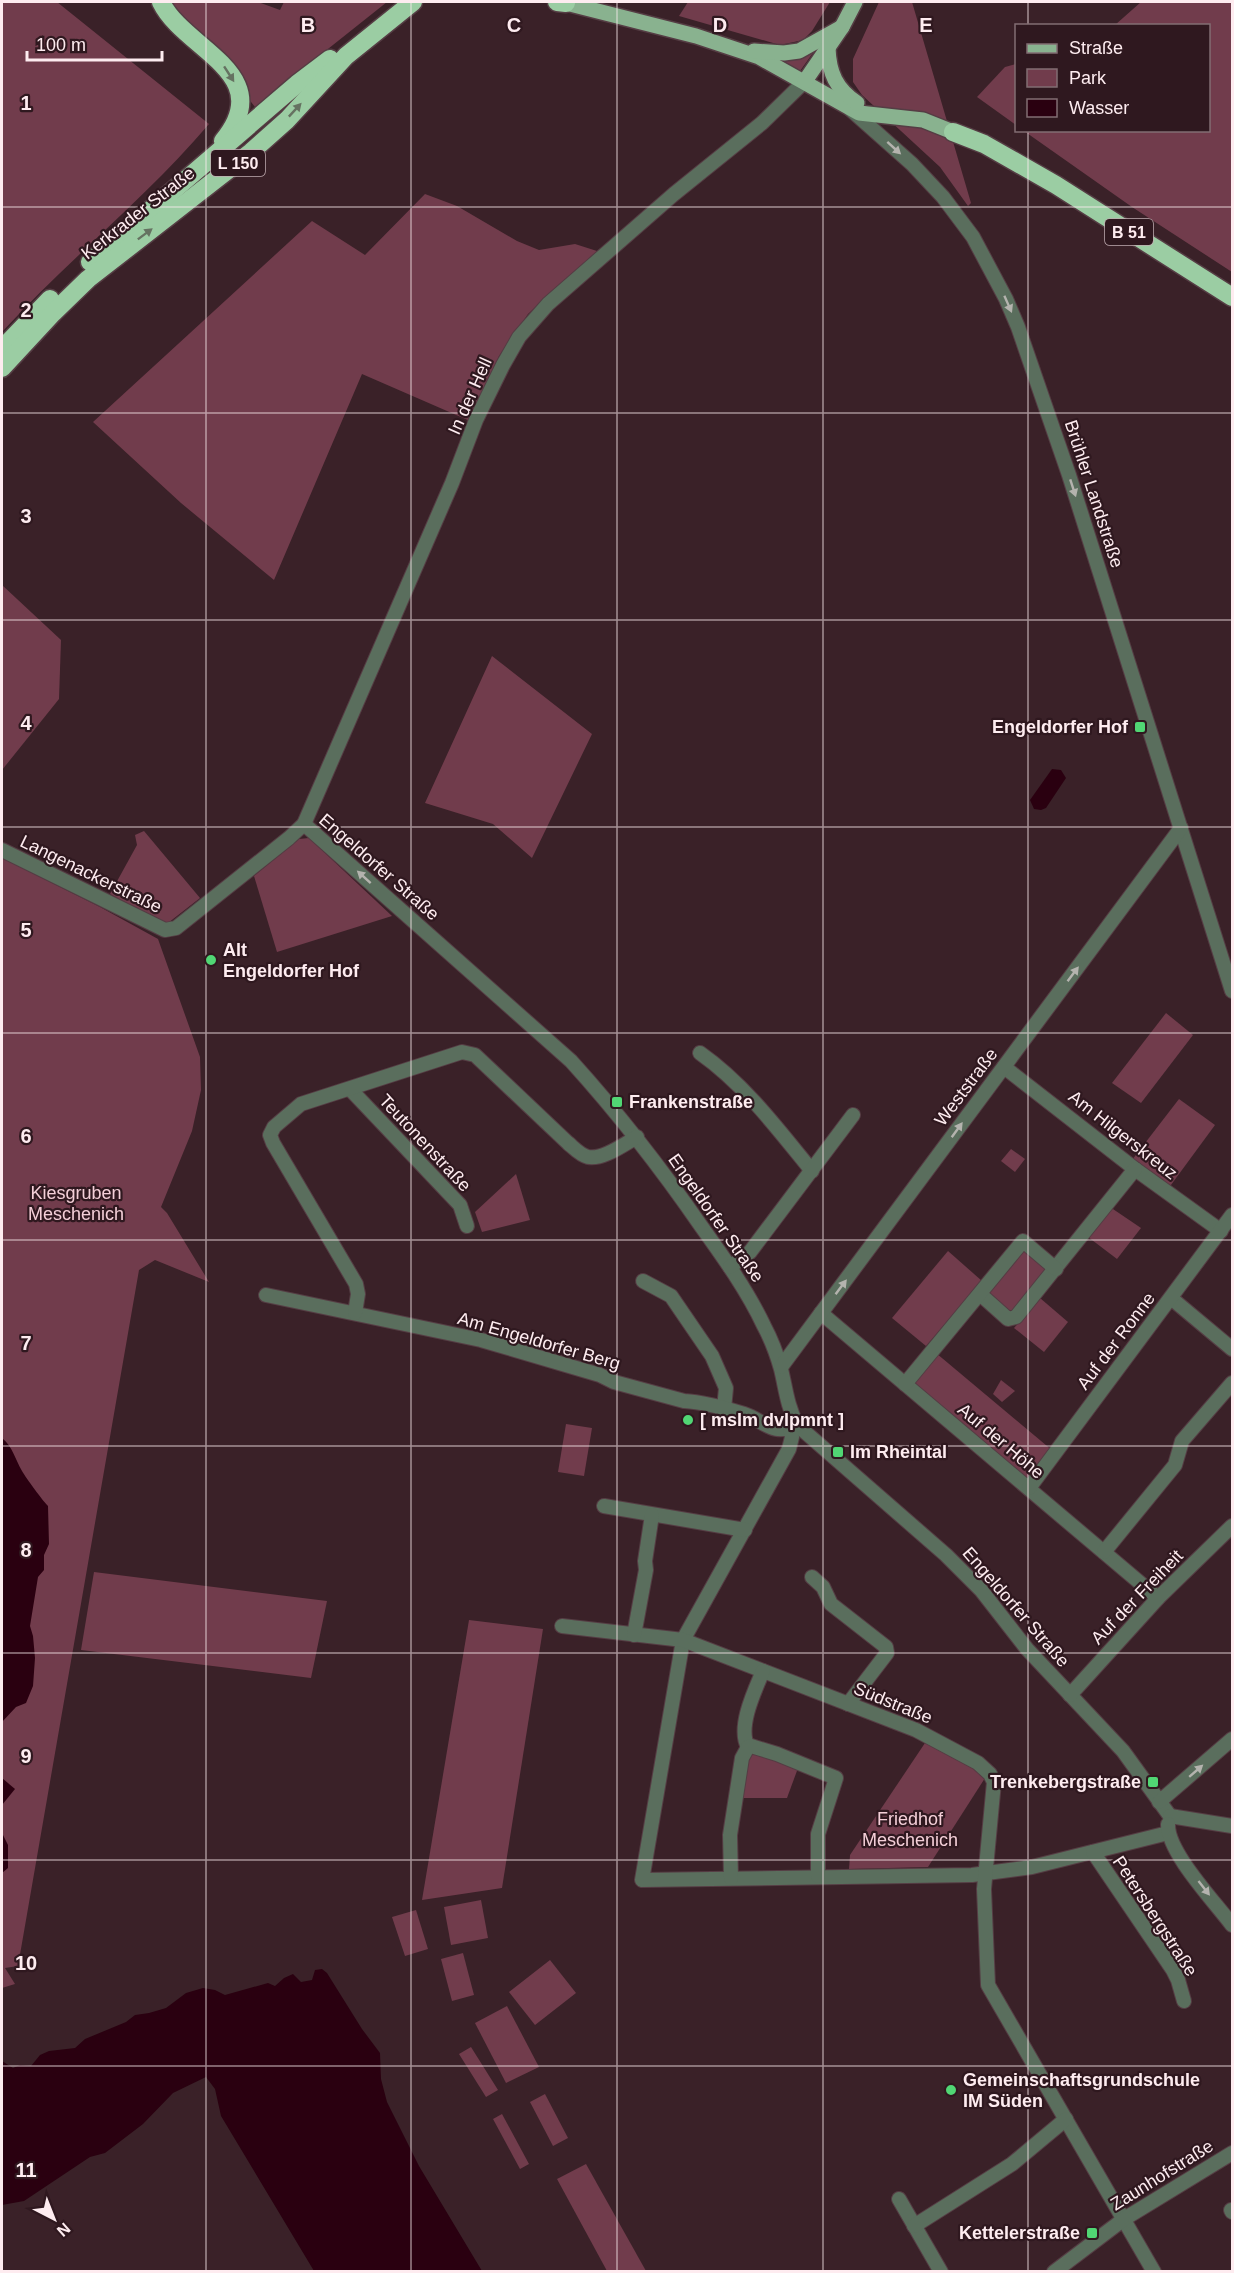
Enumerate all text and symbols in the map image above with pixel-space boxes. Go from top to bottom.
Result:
text: B [301,14,315,36]
text: C [507,14,521,36]
text: D [713,14,727,36]
text: E [919,14,933,36]
scale bar [27,24,162,62]
legend [1015,24,1210,132]
text: 100 m [36,35,86,55]
text: Straße [1069,38,1123,58]
one-way arrow [223,66,234,82]
text: Park [1069,68,1107,88]
text: 1 [20,92,32,114]
text: Wasser [1069,98,1129,118]
one-way arrow [288,103,302,118]
one-way arrow [886,141,901,154]
road number: L 150 [211,150,265,176]
street label: Kerkrader Straße [77,163,199,263]
road number: B 51 [1105,219,1153,245]
one-way arrow [137,228,153,241]
one-way arrow [1004,295,1013,312]
text: 2 [20,299,32,321]
street label: In der Hell [444,354,496,438]
street label: Brühler Landstraße [1061,418,1127,570]
one-way arrow [1068,479,1078,497]
text: 3 [20,505,32,527]
text: 4 [20,712,32,734]
place label: Engeldorfer Hof [992,717,1129,737]
marker: Engeldorfer Hof [1133,720,1147,734]
street label: Engeldorfer Straße [315,810,443,924]
street label: Langenackerstraße [17,831,165,917]
one-way arrow [357,870,372,884]
text: 5 [20,919,32,941]
place label: Alt Engeldorfer Hof [223,940,360,981]
marker: Alt Engeldorfer Hof [204,953,218,967]
one-way arrow [1067,966,1079,981]
street label: Weststraße [930,1044,1002,1130]
street label: Am Hilgerskreuz [1065,1086,1181,1184]
street label: Teutonenstraße [375,1090,475,1196]
place label: Frankenstraße [629,1092,753,1112]
marker: Frankenstraße [610,1095,624,1109]
one-way arrow [951,1122,963,1138]
text: 6 [20,1125,32,1147]
street label: Engeldorfer Straße [664,1150,768,1286]
park label: Kiesgruben Meschenich [28,1183,124,1224]
one-way arrow [834,1279,846,1294]
street label: Auf der Ronne [1073,1289,1159,1393]
street label: Am Engeldorfer Berg [455,1308,623,1374]
text: 7 [20,1332,32,1354]
street label: Auf der Höhe [954,1399,1048,1483]
place label: [ mslm dvlpmnt ] [700,1410,844,1430]
marker: [ mslm dvlpmnt ] [681,1413,695,1427]
place label: Im Rheintal [850,1442,947,1462]
marker: Im Rheintal [831,1445,845,1459]
text: 8 [20,1539,32,1561]
street label: Engeldorfer Straße [959,1543,1073,1671]
street label: Auf der Freiheit [1087,1546,1187,1648]
street label: Südstraße [851,1678,935,1728]
text: 9 [20,1745,32,1767]
one-way arrow [1188,1764,1204,1777]
place label: Trenkebergstraße [990,1772,1141,1792]
marker: Trenkebergstraße [1146,1775,1160,1789]
park label: Friedhof Meschenich [862,1809,958,1850]
street label: Petersbergstraße [1109,1852,1201,1980]
one-way arrow [1197,1880,1210,1896]
text: 10 [15,1952,37,1974]
place label: Gemeinschaftsgrundschule IM Süden [963,2070,1200,2111]
marker: Gemeinschaftsgrundschule IM Süden [944,2083,958,2097]
street label: Zaunhofstraße [1107,2136,1217,2214]
text: 11 [15,2159,37,2181]
north arrow [24,2189,84,2249]
text: N [54,2220,74,2240]
place label: Kettelerstraße [959,2223,1080,2243]
marker: Kettelerstraße [1085,2226,1099,2240]

